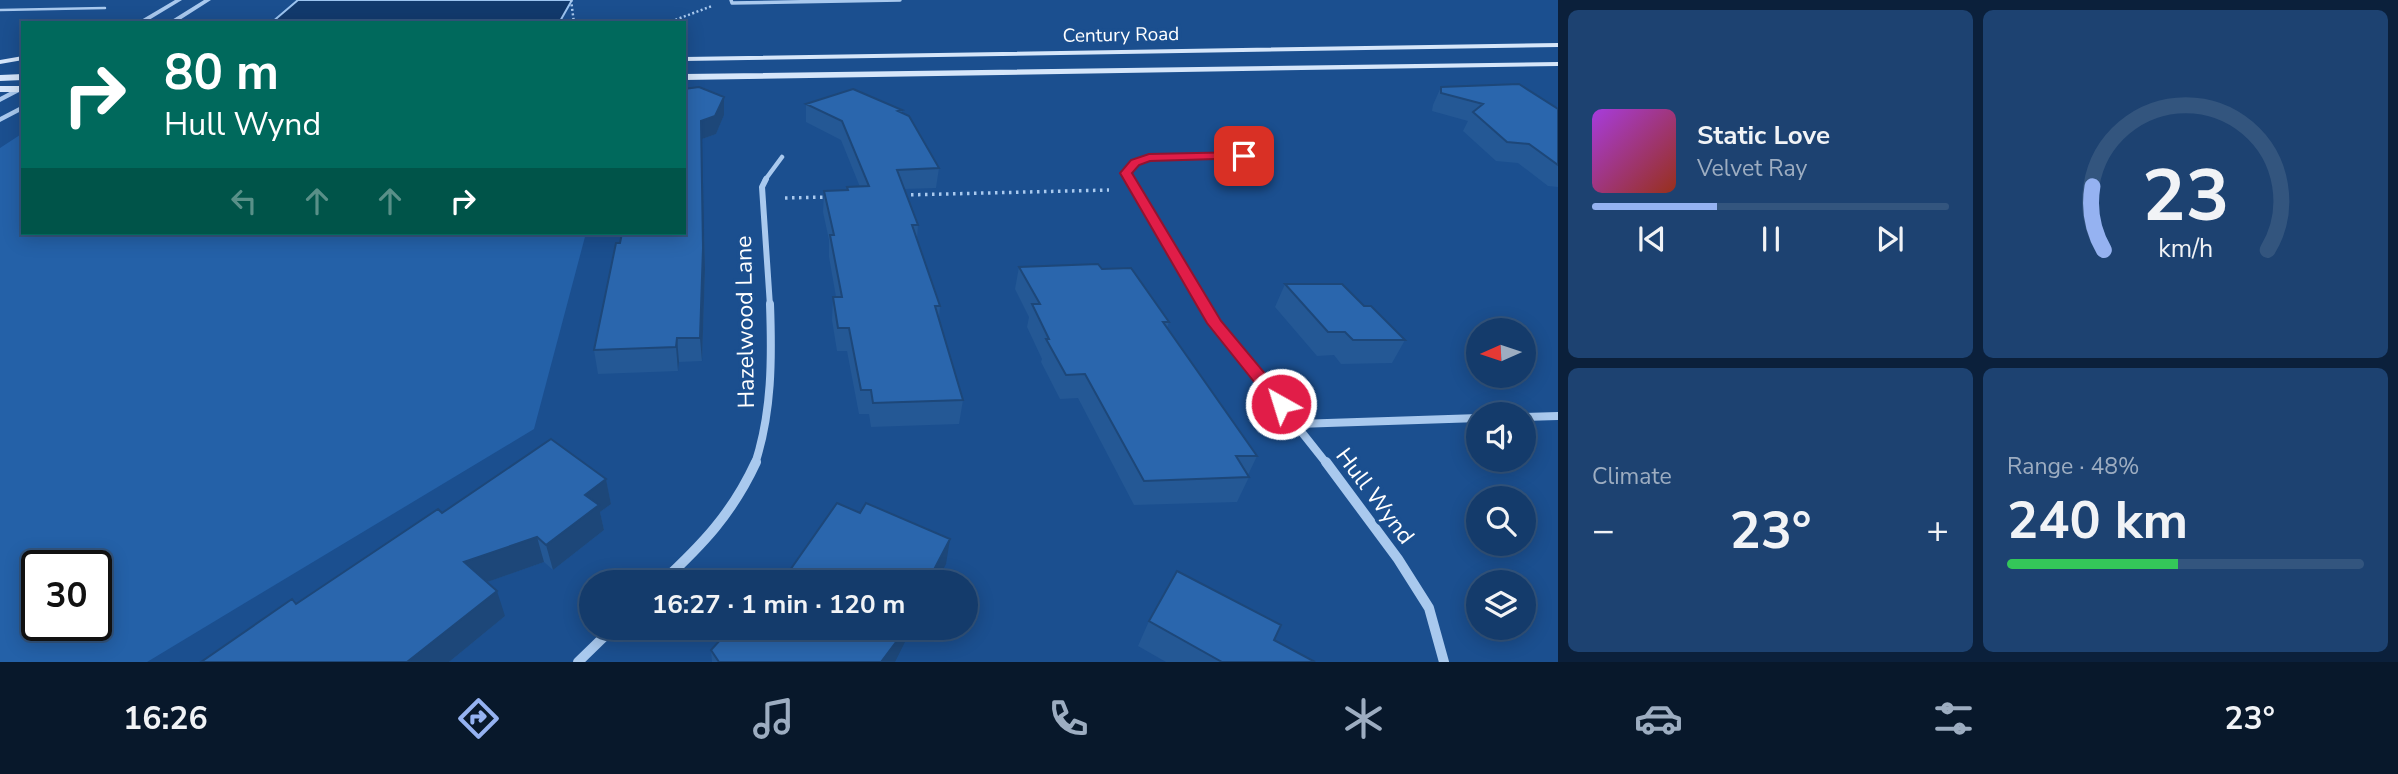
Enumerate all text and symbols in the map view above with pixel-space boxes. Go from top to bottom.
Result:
street label: Century Road [1063,21,1179,49]
text: 80 m [164,39,279,106]
icon: right [49,49,140,140]
text: Hull Wynd [164,103,321,146]
text: Static Love [1697,118,1830,153]
pin [1214,126,1274,186]
icon: arrive [1225,137,1263,175]
text: 23 [2142,146,2229,246]
text: Velvet Ray [1697,153,1807,184]
icon: left [225,182,263,220]
icon: ahead [298,182,336,220]
icon: ahead [371,182,409,220]
icon: right [444,182,482,220]
icon: previous [1633,220,1671,258]
icon: pause [1752,220,1790,258]
icon: next [1871,220,1909,258]
text: km/h [2158,232,2213,266]
street label: Hazelwood Lane [728,235,762,409]
north arrow [1466,318,1536,388]
map controls [1466,318,1536,640]
position arrow [1244,367,1318,441]
button: sound [1466,402,1536,472]
street label: Hull Wynd [1329,442,1421,550]
text: Range · 48% [2007,451,2139,482]
text: Climate [1592,461,1672,492]
text: 240 km [2007,485,2188,556]
button: search [1466,486,1536,556]
text: 23° [1729,495,1812,566]
text: − [1592,505,1615,556]
text: + [1926,505,1949,556]
speed limit sign: 30 [21,550,112,641]
button: layers [1466,570,1536,640]
text: 16:27 · 1 min · 120 m [652,587,905,622]
icon: directions [454,694,503,743]
icon: music [749,694,798,743]
icon: phone [1044,694,1093,743]
icon: climate [1339,694,1388,743]
icon: car [1634,694,1683,743]
icon: filters [1929,694,1978,743]
text: 16:26 [123,697,208,740]
text: 23° [2224,697,2275,740]

